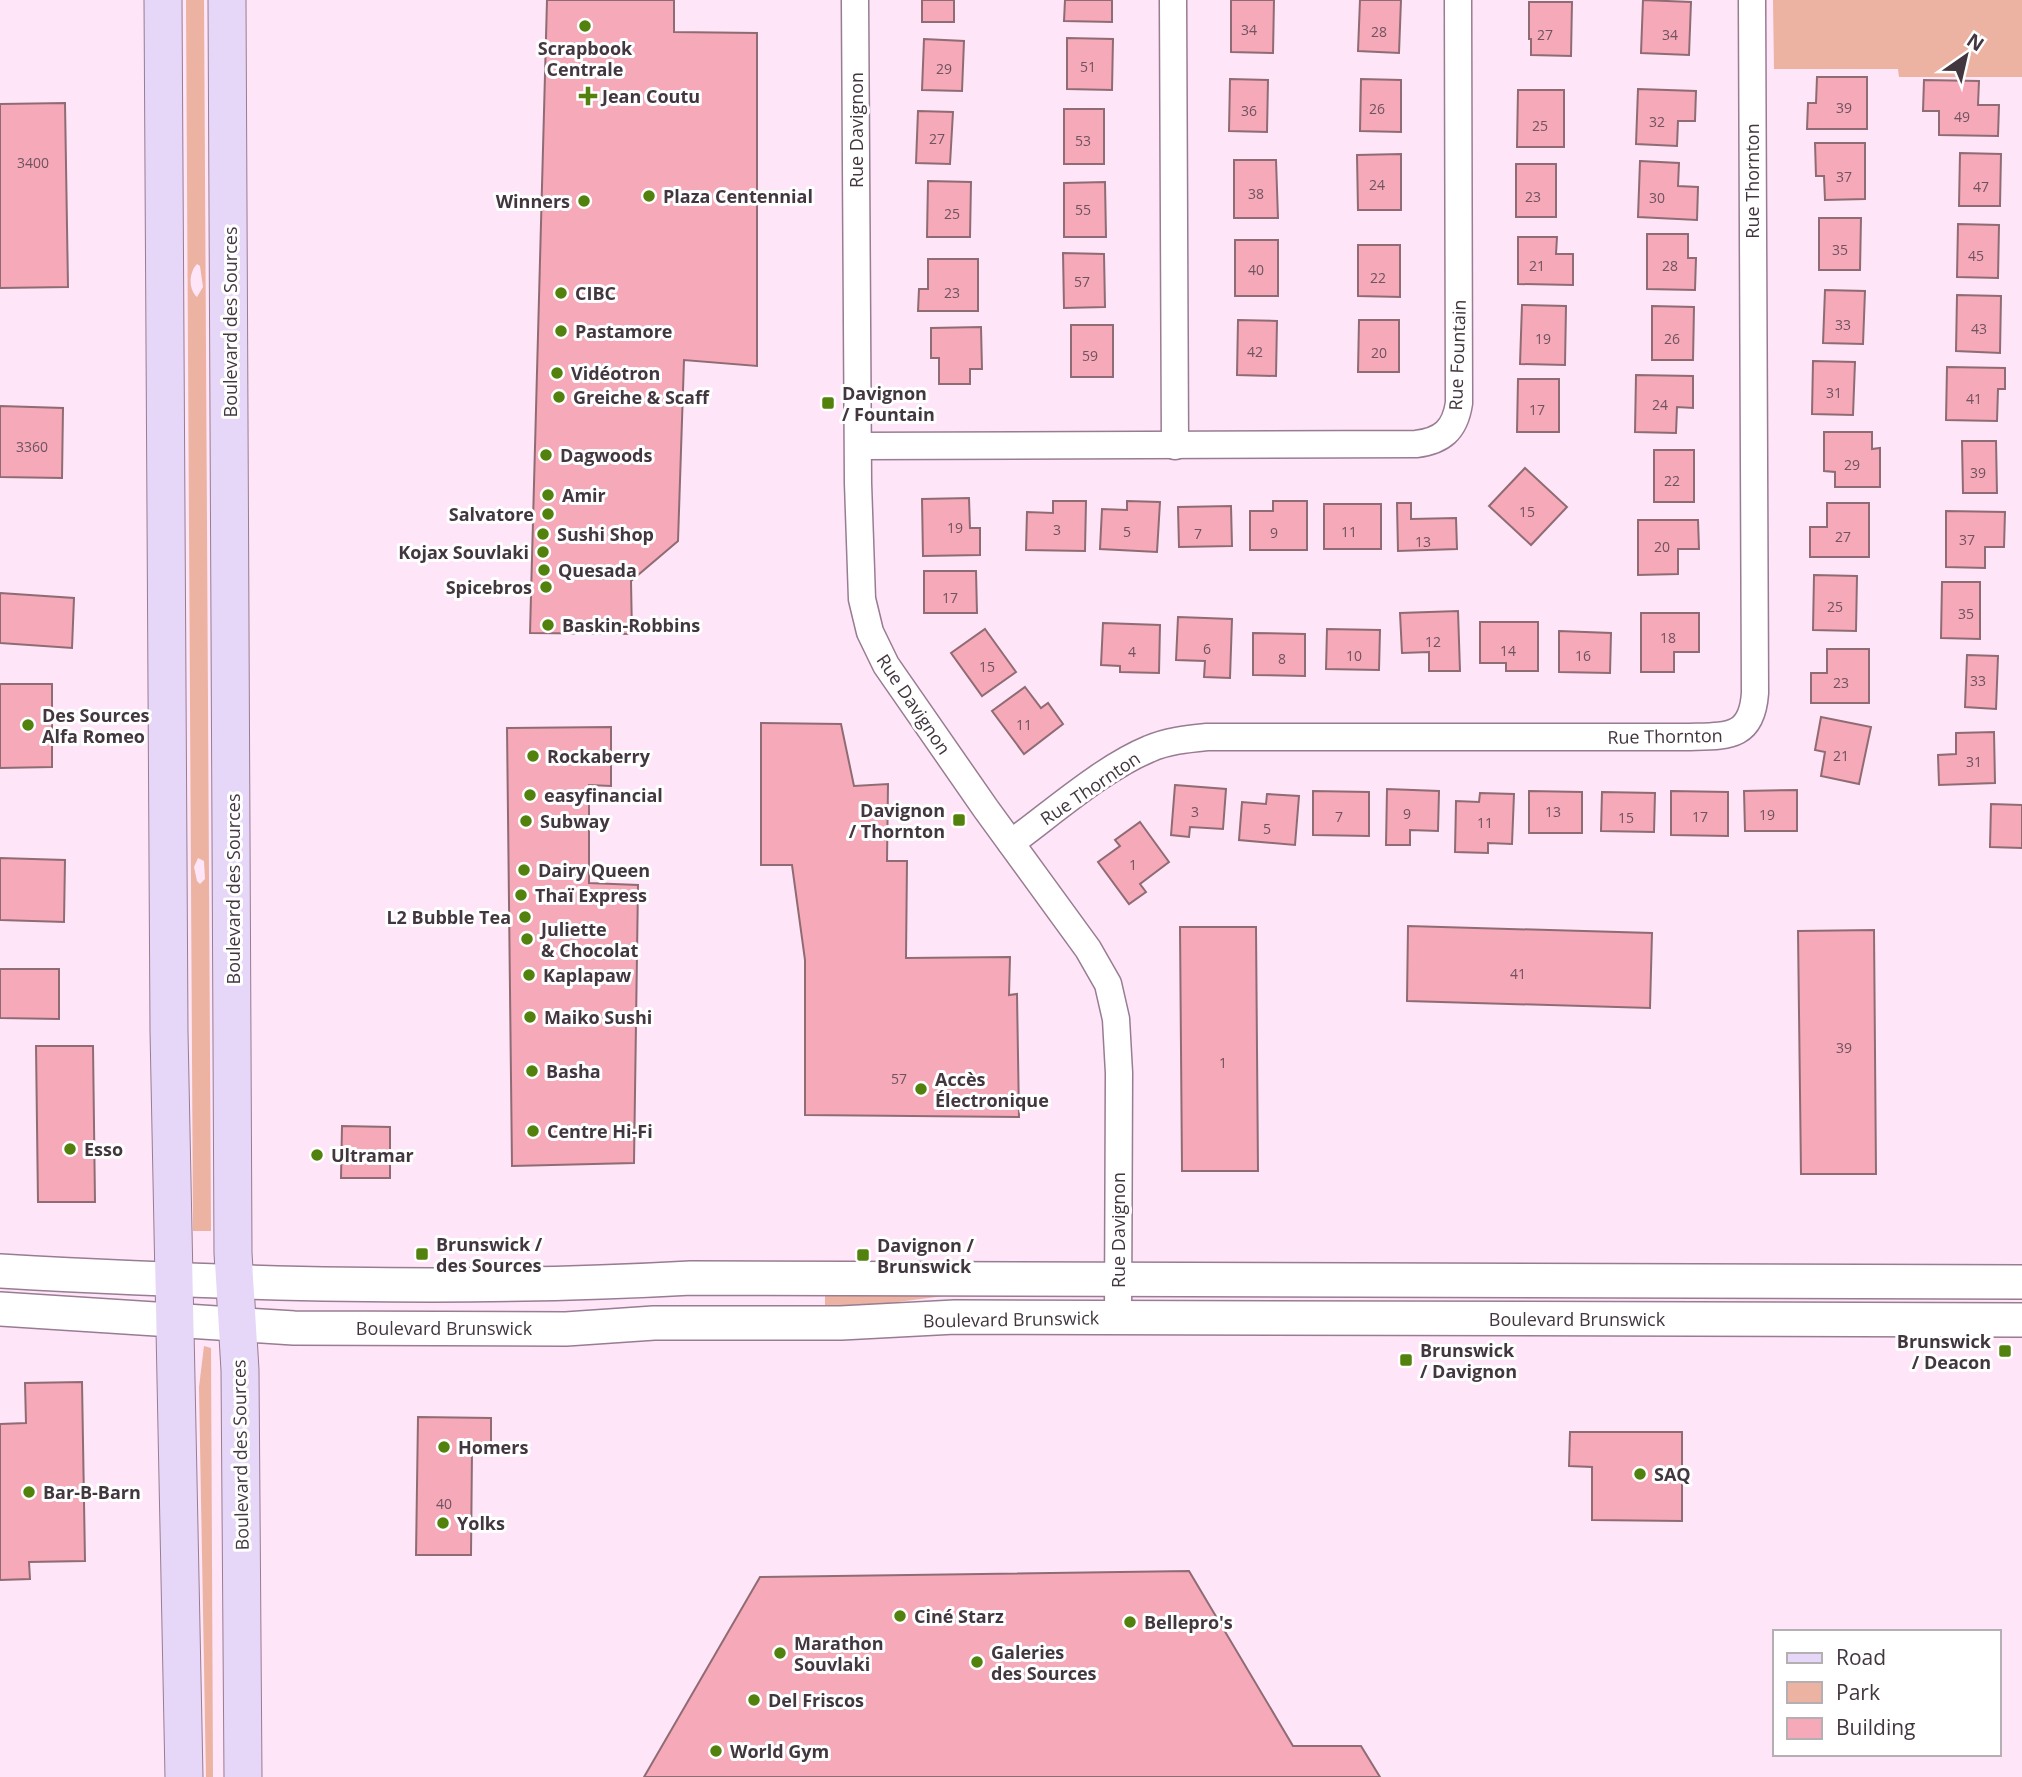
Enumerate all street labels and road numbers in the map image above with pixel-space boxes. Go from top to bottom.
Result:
street label: Rue Davignon [844,72,868,188]
street label: Rue Thornton [1740,123,1764,239]
street label: Boulevard des Sources [218,227,242,417]
street label: Rue Fountain [1443,299,1471,411]
street label: Rue Davignon [872,649,956,759]
street label: Rue Thornton [1607,723,1723,749]
street label: Rue Thornton [1035,746,1145,830]
street label: Boulevard des Sources [221,794,245,984]
street label: Rue Davignon [1106,1172,1130,1288]
street label: Boulevard Brunswick [923,1305,1100,1333]
street label: Boulevard Brunswick [1489,1307,1666,1331]
street label: Boulevard Brunswick [356,1316,533,1340]
street label: Boulevard des Sources [226,1359,254,1551]

